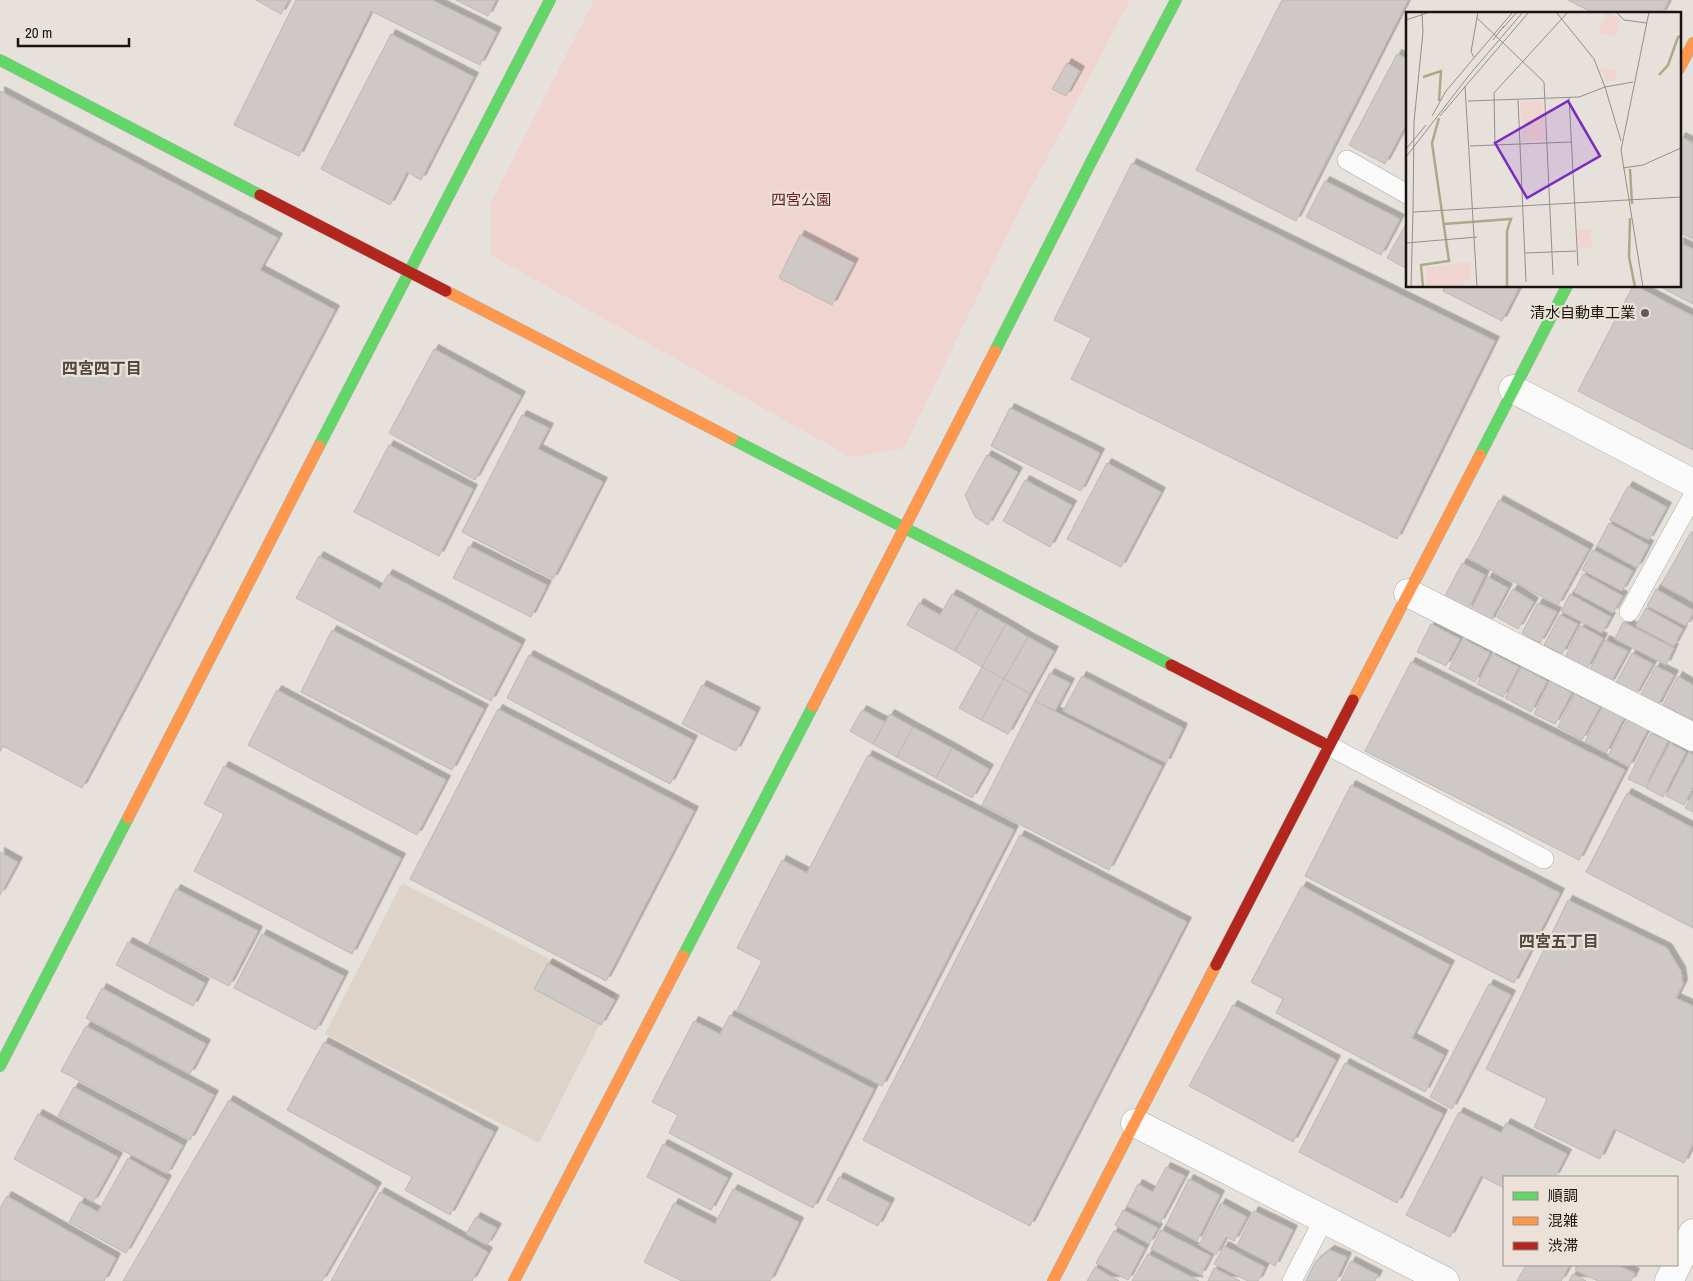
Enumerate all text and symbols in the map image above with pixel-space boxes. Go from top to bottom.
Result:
inset map [1406,12,1680,288]
scale bar [18,15,129,47]
text: 20 m [25,22,52,43]
park label: 四宮公園 [771,189,831,210]
place label: 清水自動車工業 [1530,302,1635,323]
marker: 清水自動車工業 [1639,307,1651,319]
district label: 四宮四丁目 [62,357,142,379]
district label: 四宮五丁目 [1519,930,1599,952]
legend [1503,1176,1678,1266]
text: 順調 [1548,1185,1578,1206]
text: 混雑 [1548,1210,1578,1231]
text: 渋滞 [1548,1235,1578,1256]

